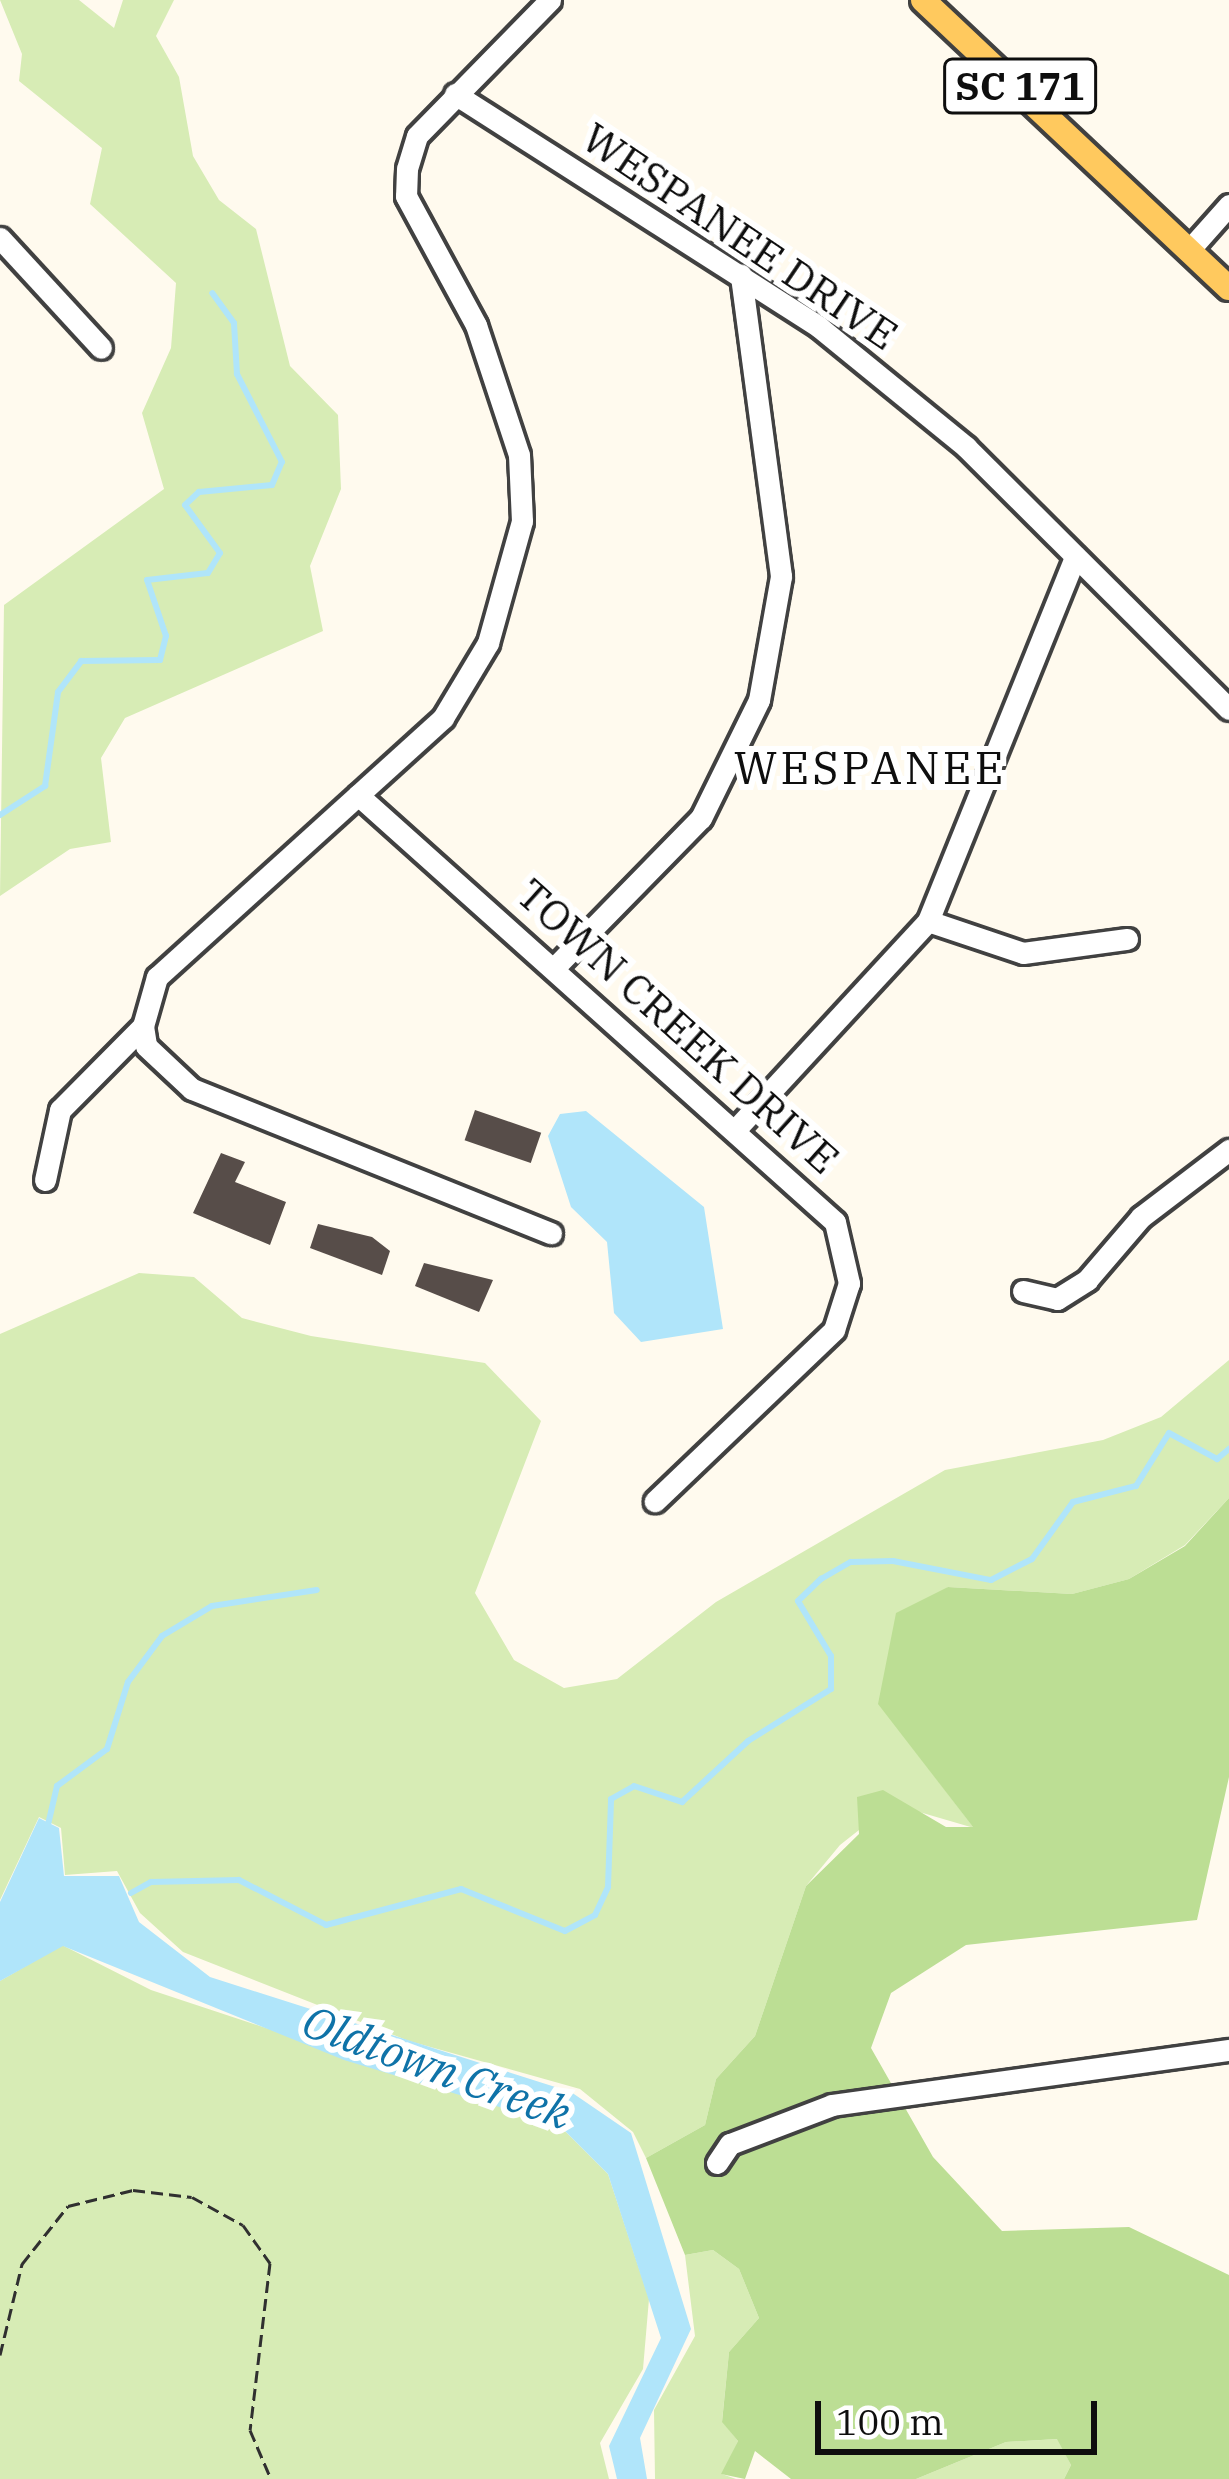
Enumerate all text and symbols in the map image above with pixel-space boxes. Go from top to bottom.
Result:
road number: SC 171 [942,53,1098,119]
street label: WESPANEE DRIVE [573,112,907,360]
district label: WESPANEE [734,741,1006,795]
street label: TOWN CREEK DRIVE [507,868,849,1184]
water label: Oldtown Creek [296,1994,578,2140]
scale bar [821,2377,1103,2451]
text: 100 m [836,2398,943,2445]

